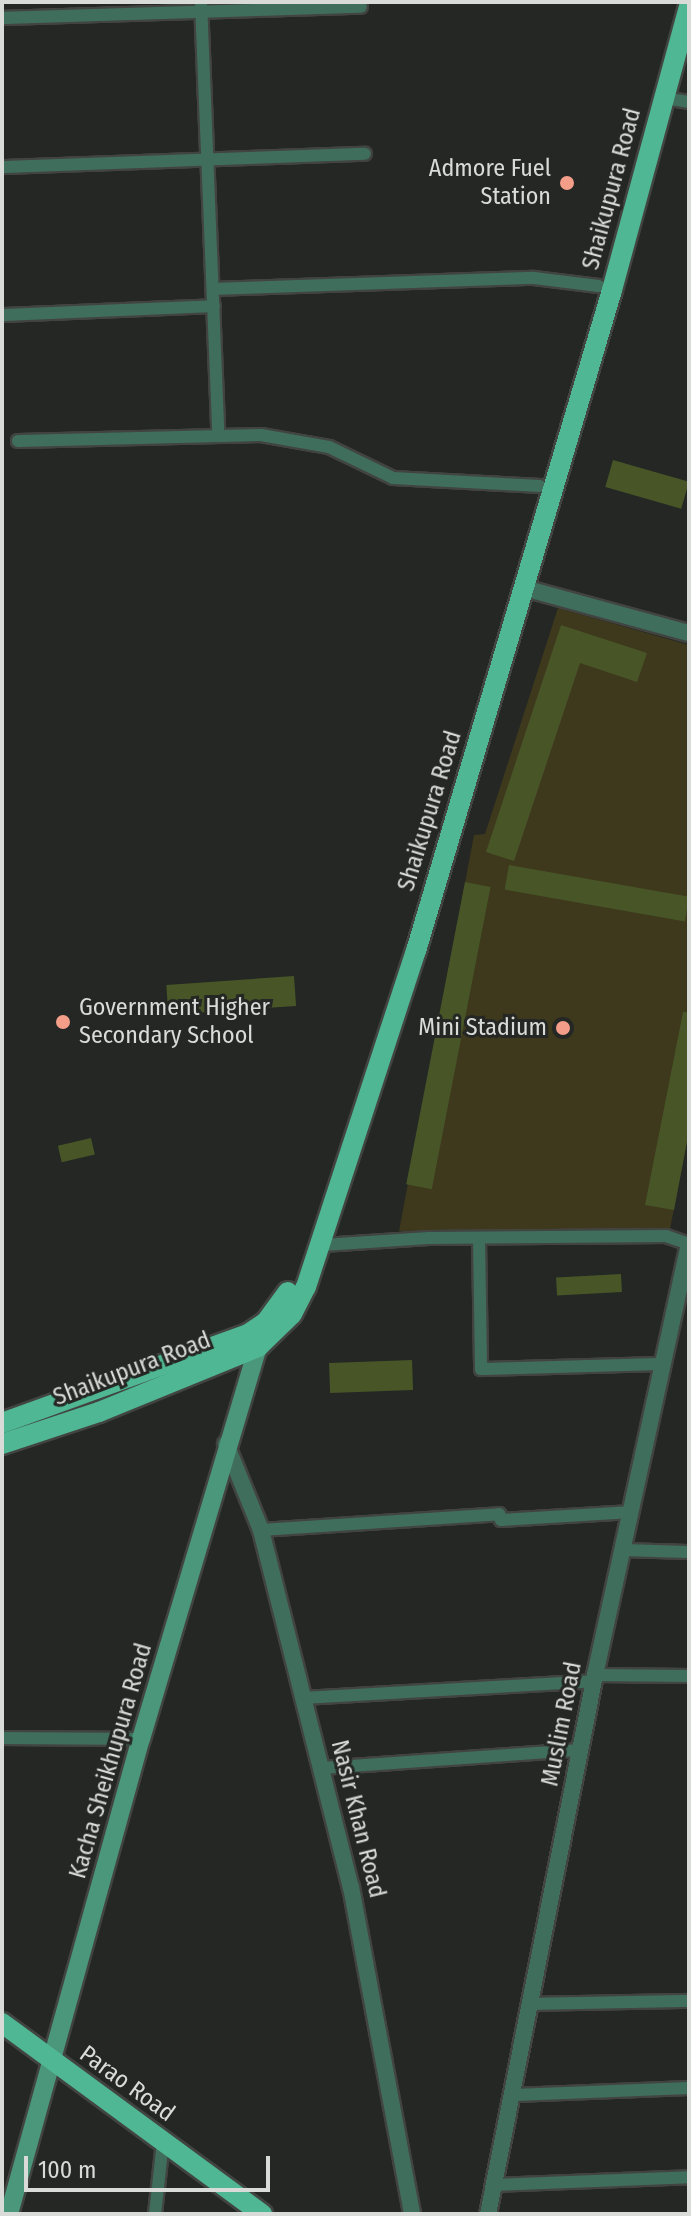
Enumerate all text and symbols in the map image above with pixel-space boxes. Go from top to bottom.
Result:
street label: Shaikupura Road [577,105,647,273]
place label: Admore Fuel Station [429,155,551,211]
marker: Admore Fuel Station [558,174,576,192]
street label: Shaikupura Road [392,727,468,895]
place label: Government Higher Secondary School [79,994,270,1050]
marker: Government Higher Secondary School [54,1013,72,1031]
place label: Mini Stadium [418,1014,547,1042]
marker: Mini Stadium [554,1019,572,1037]
street label: Shaikupura Road [49,1326,215,1412]
street label: Kacha Sheikhupura Road [64,1640,158,1882]
street label: Muslim Road [536,1659,588,1789]
street label: Nasir Khan Road [324,1737,392,1901]
street label: Parao Road [74,2040,180,2128]
scale bar [28,2140,274,2190]
text: 100 m [38,2156,96,2184]

